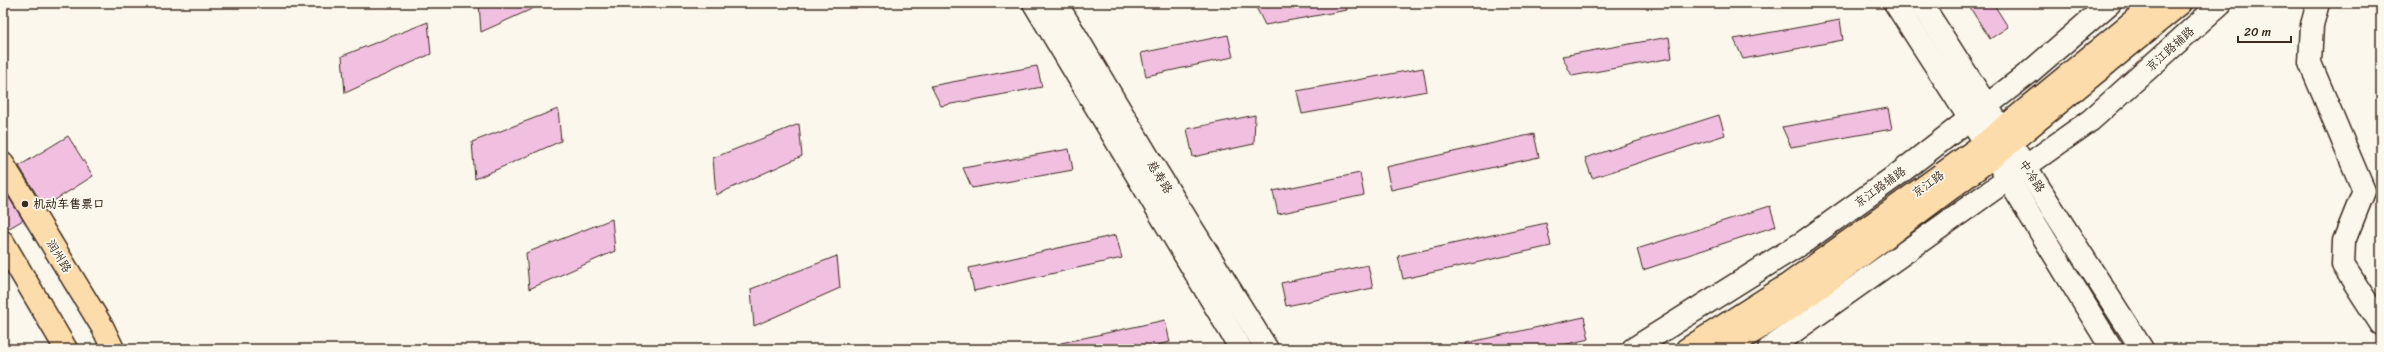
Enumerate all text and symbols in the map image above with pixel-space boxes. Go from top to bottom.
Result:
scale bar [2238,18,2291,44]
street label: 京江路辅路 [2140,21,2200,77]
text: 20 m [2244,21,2271,43]
street label: 中冷路 [2013,155,2051,197]
street label: 慈寿路 [1141,156,1179,198]
street label: 京江路辅路 [1849,160,1911,214]
street label: 京江路 [1907,165,1949,203]
place label: 机动车售票口 [33,193,105,215]
marker: 机动车售票口 [20,199,30,209]
street label: 润州路 [40,235,78,277]

